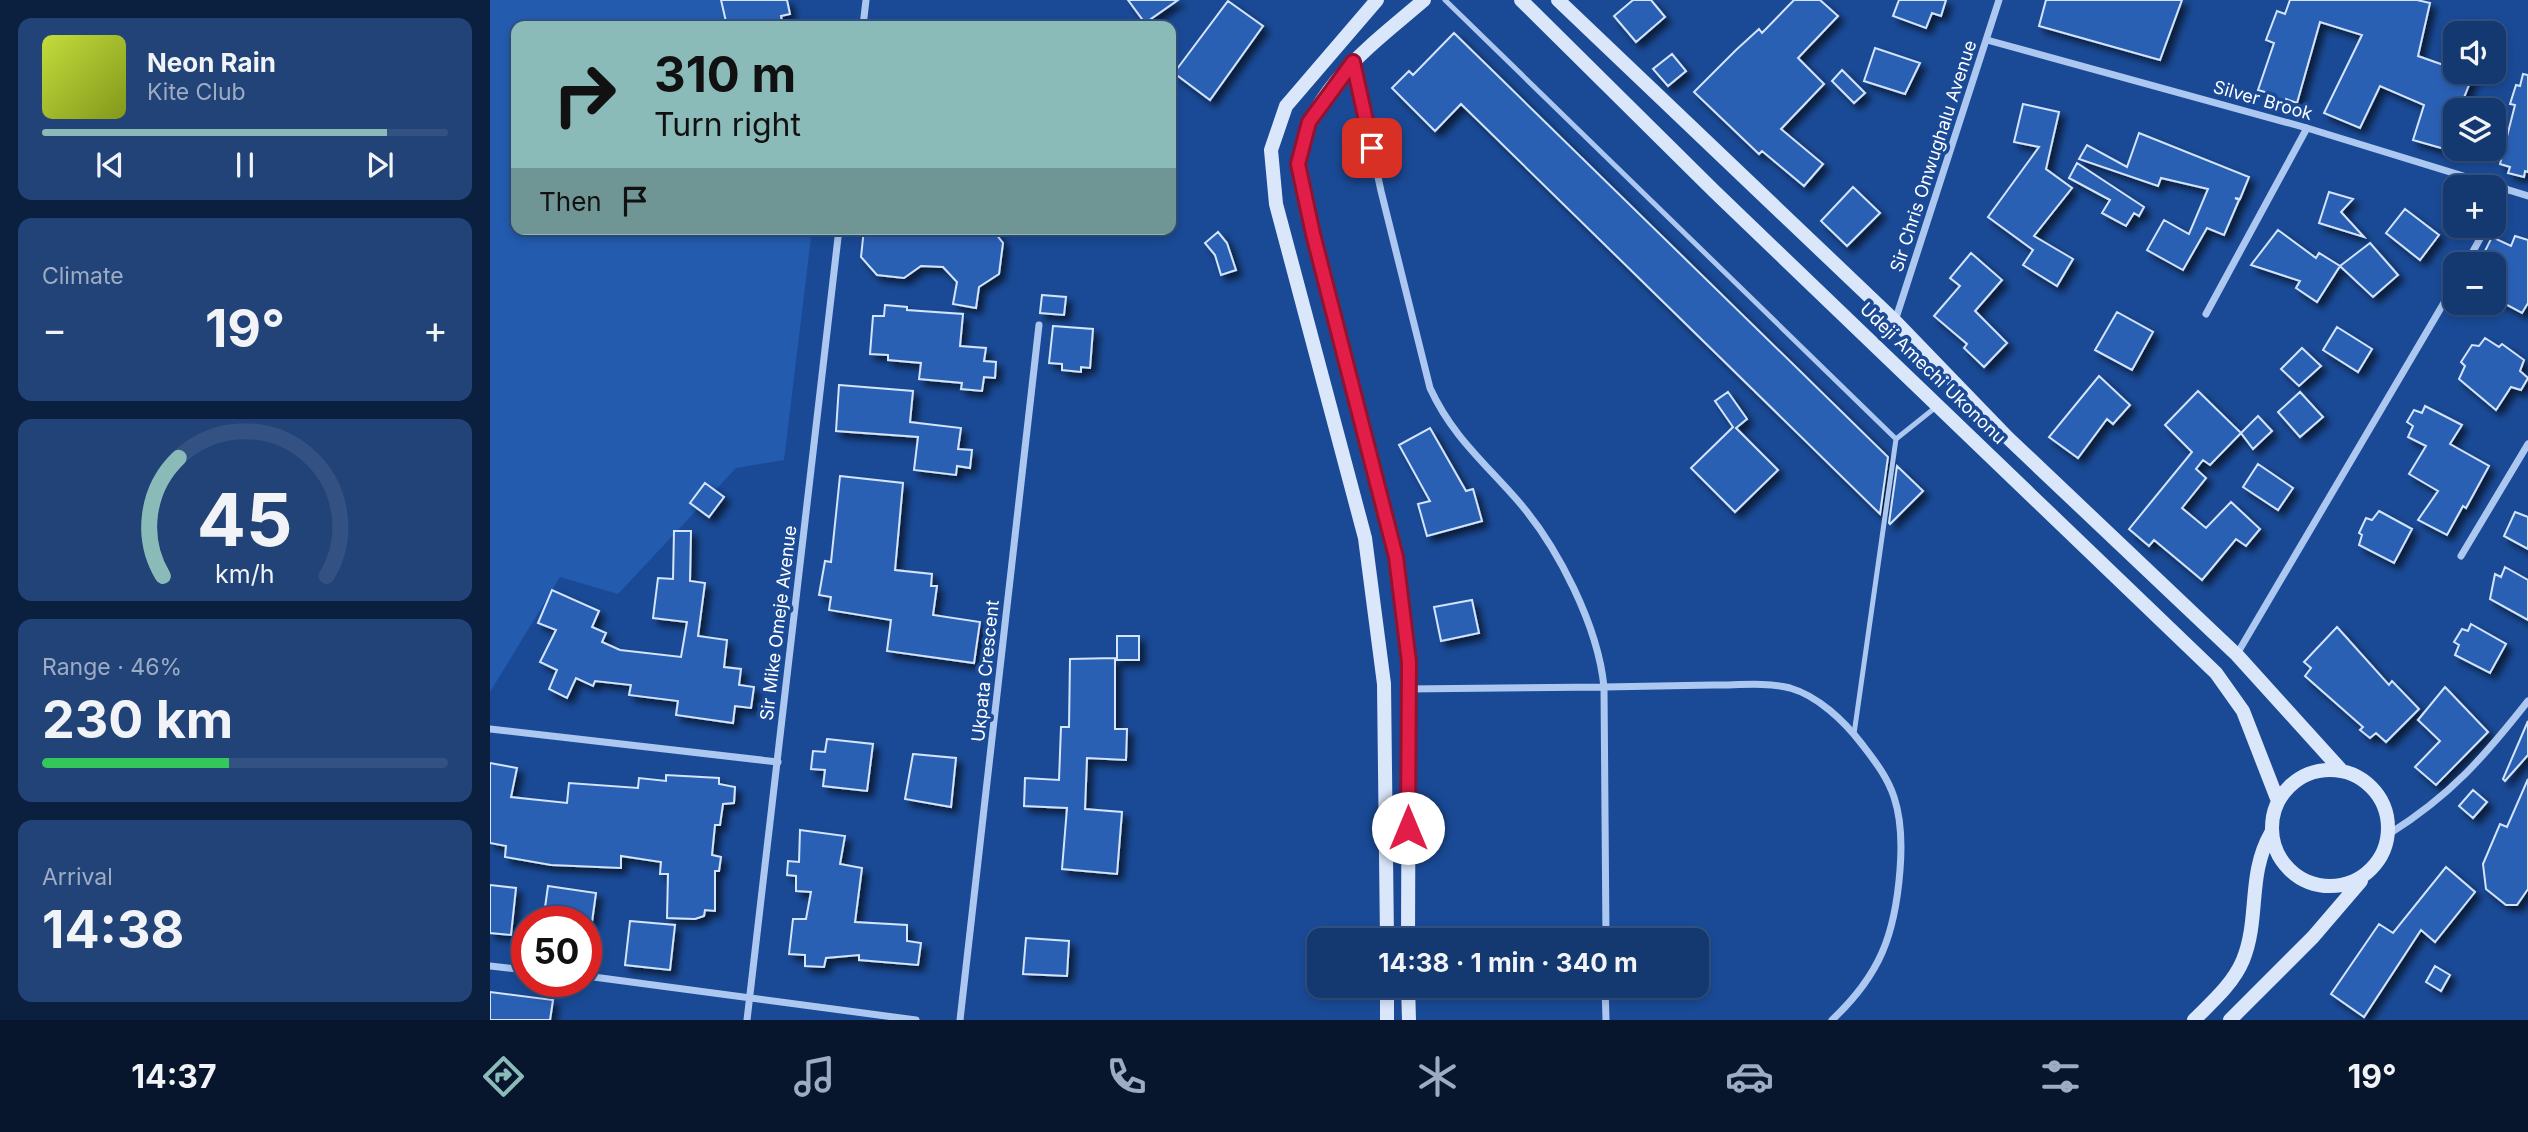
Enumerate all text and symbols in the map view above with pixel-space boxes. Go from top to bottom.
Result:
map controls [2443,21,2506,315]
button: sound [2443,21,2506,84]
street label: Sir Chris Onwughalu Avenue [1886,37,1980,275]
text: 310 m [654,45,796,104]
text: Neon Rain [147,47,276,78]
icon: right [539,49,630,140]
street label: Silver Brook [2211,76,2315,124]
text: Kite Club [147,78,246,106]
button: layers [2443,98,2506,161]
text: Turn right [654,105,801,144]
pin [1342,118,1402,178]
icon: arrive [1353,129,1391,167]
icon: previous [91,146,129,184]
icon: pause [226,146,264,184]
icon: next [361,146,399,184]
button: + [2443,175,2506,238]
icon: arrive [616,182,654,220]
text: Then [539,186,602,217]
button: − [2443,252,2506,315]
text: Climate [42,262,124,290]
text: 19° [205,297,285,360]
street label: Udeji Amechi Ukononu [1856,298,2010,448]
text: − [42,306,67,352]
text: + [423,306,448,352]
text: 45 [197,475,293,564]
street label: Sir Mike Omeje Avenue [756,524,800,722]
text: km/h [215,559,275,589]
street label: Ukpata Crescent [967,599,1003,743]
text: Range · 46% [42,653,182,681]
text: 230 km [42,688,233,751]
position arrow [1371,791,1445,865]
text: Arrival [42,863,113,891]
text: 14:38 [42,898,184,961]
speed limit sign: 50 [511,906,602,997]
text: 14:38 · 1 min · 340 m [1378,947,1638,978]
icon: directions [479,1052,528,1101]
icon: music [790,1052,839,1101]
icon: phone [1102,1052,1151,1101]
icon: climate [1413,1052,1462,1101]
icon: car [1725,1052,1774,1101]
icon: filters [2036,1052,2085,1101]
text: 14:37 [131,1057,217,1096]
text: 19° [2347,1057,2397,1096]

